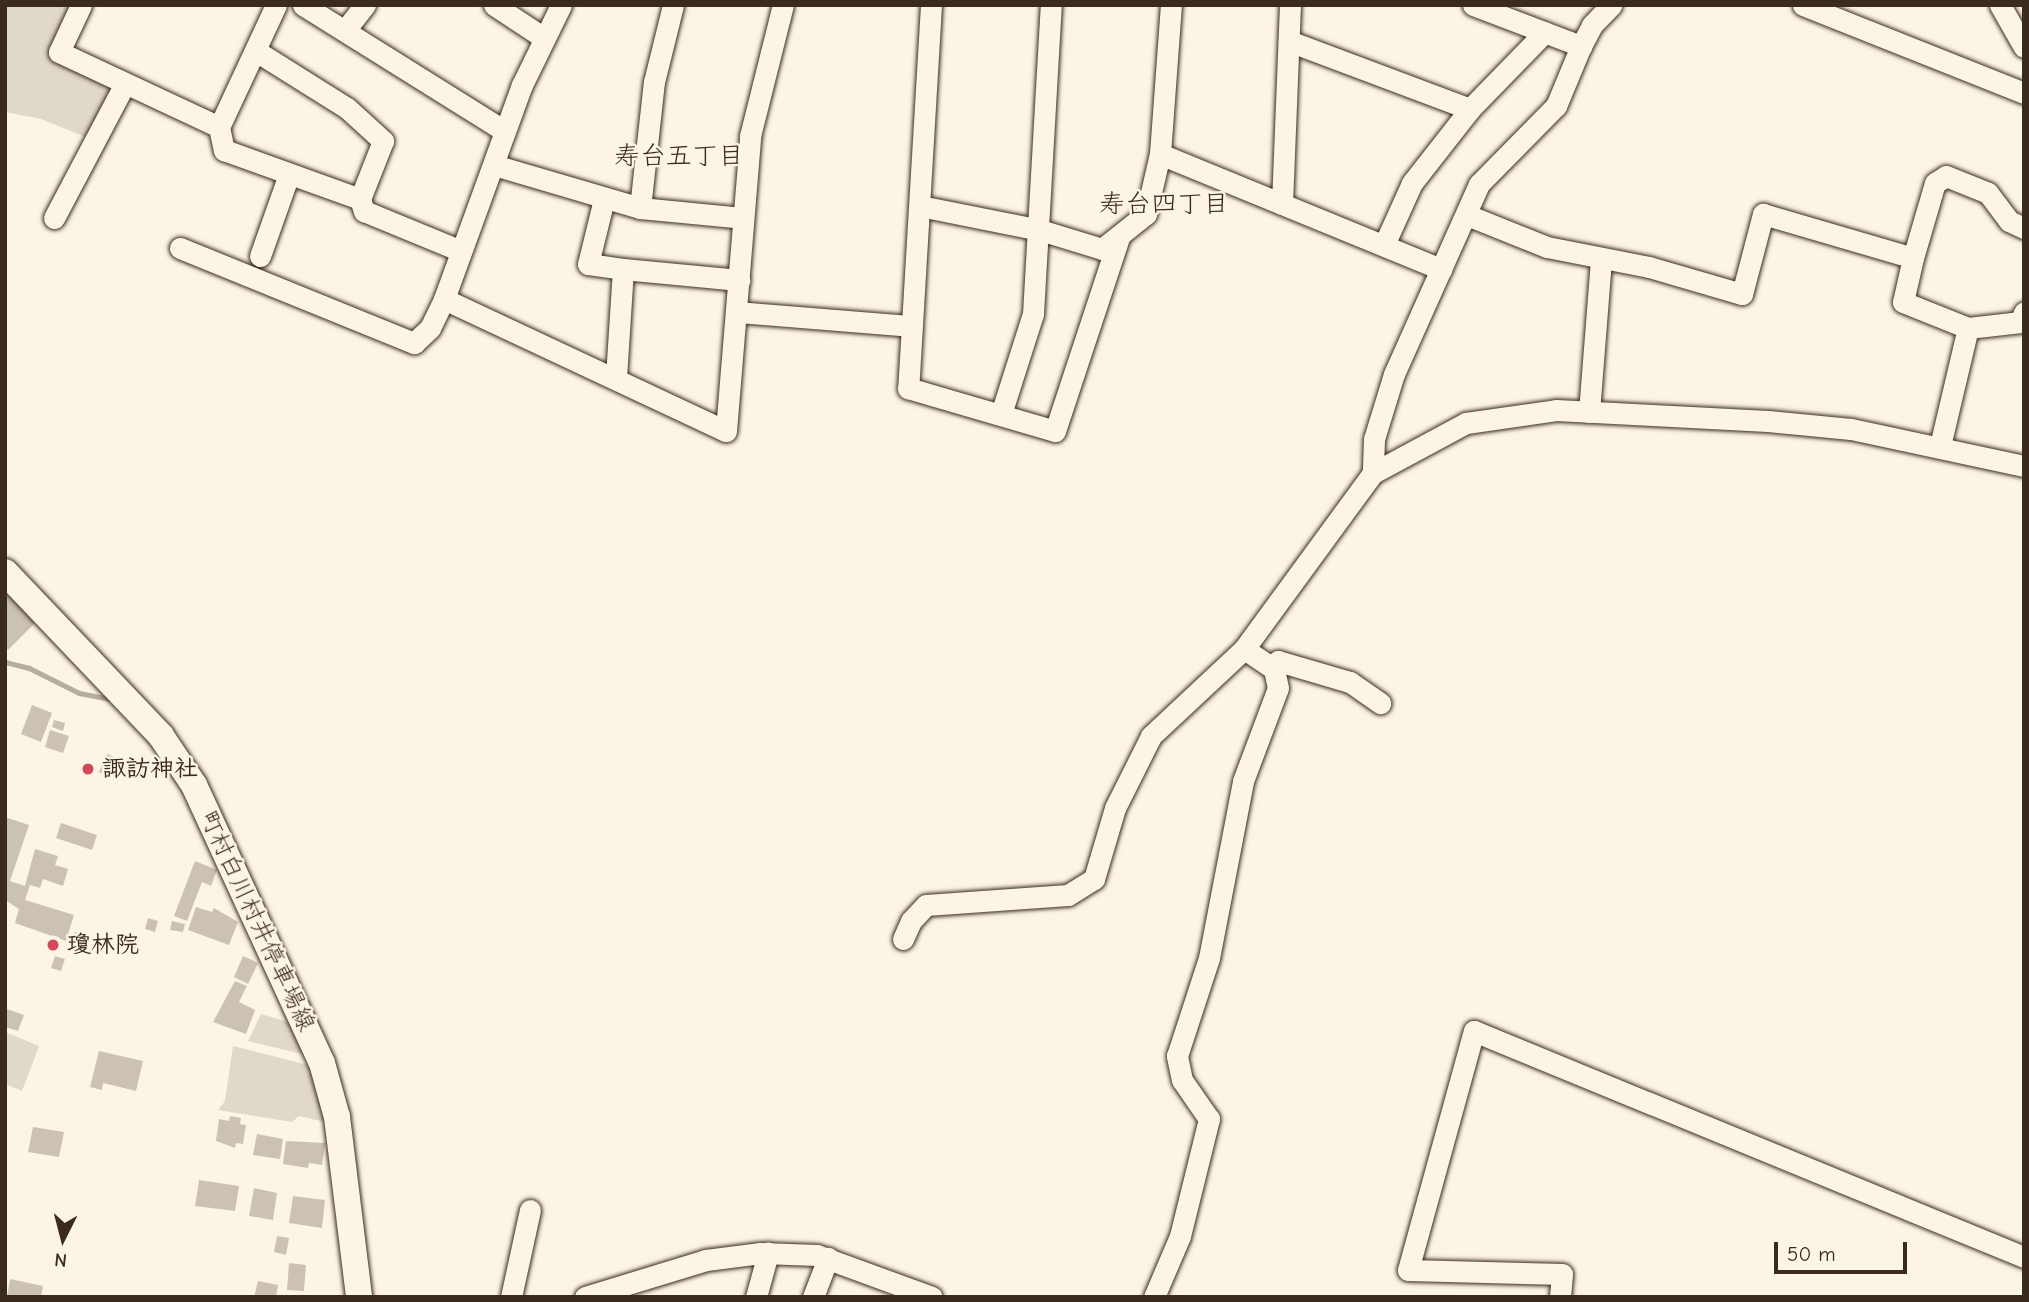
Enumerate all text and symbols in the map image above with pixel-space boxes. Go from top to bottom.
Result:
district label: 寿台五丁目 [614,141,744,173]
district label: 寿台四丁目 [1099,189,1229,221]
place label: 諏訪神社 [102,755,198,783]
marker: 諏訪神社 [80,761,96,777]
street label: 町村白川村井停車場線 [193,806,321,1036]
place label: 瓊林院 [67,931,139,959]
marker: 瓊林院 [45,937,61,953]
north arrow [28,1204,98,1274]
scale bar [1777,1228,1910,1272]
text: 50 m [1787,1242,1836,1266]
text: N [54,1248,68,1271]

